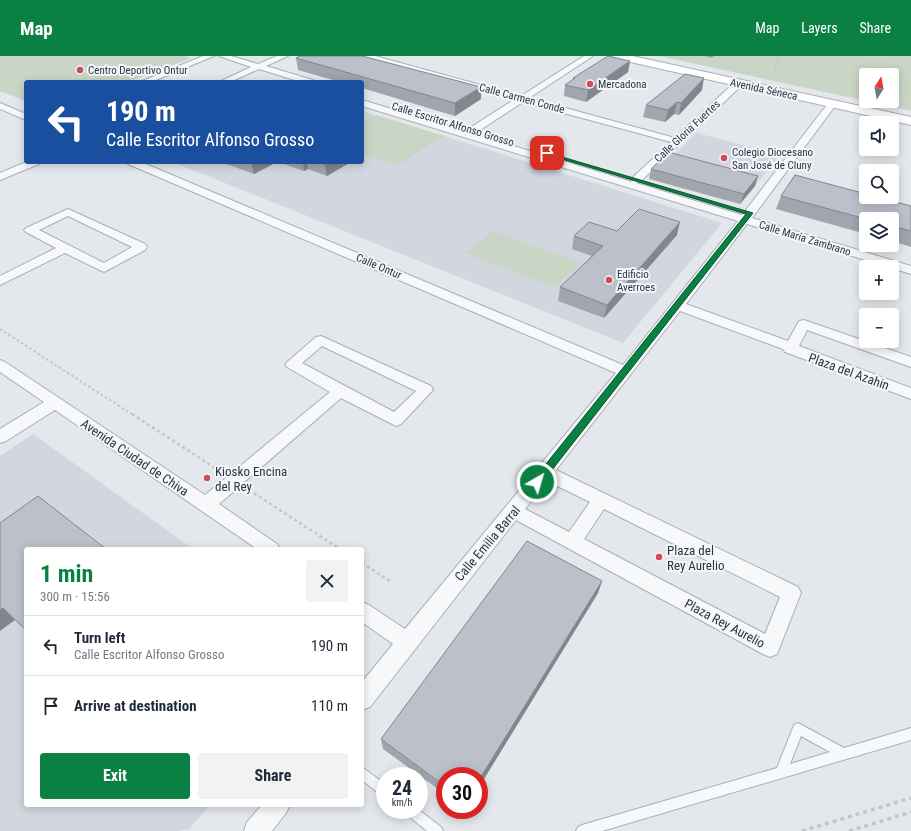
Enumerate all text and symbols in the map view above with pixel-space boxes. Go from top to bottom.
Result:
text: Map [20,17,53,40]
text: Map [755,20,779,36]
text: Layers [801,20,838,36]
text: Share [860,20,891,36]
place label: Centro Deportivo Ontur [88,64,188,77]
marker: Centro Deportivo Ontur [75,65,85,75]
north arrow [859,68,899,108]
map controls [859,68,899,348]
street label: Avenida Séneca [729,76,799,103]
place label: Mercadona [598,78,647,91]
marker: Mercadona [585,79,595,89]
street label: Calle Carmen Conde [478,81,566,116]
text: 190 m [106,95,176,128]
icon: left [40,96,92,148]
street label: Calle Gloria Fuertes [652,98,723,165]
street label: Calle Escritor Alfonso Grosso [390,100,516,149]
button: sound [859,116,899,156]
text: Calle Escritor Alfonso Grosso [106,129,314,150]
pin [530,136,564,170]
icon: arrive [536,142,558,164]
place label: Colegio Diocesano San José de Cluny [732,146,814,172]
marker: Colegio Diocesano San José de Cluny [719,153,729,163]
button: search [859,164,899,204]
button: layers [859,212,899,252]
street label: Calle María Zambrano [757,218,853,259]
street label: Calle Ontur [354,251,404,282]
button: + [859,260,899,300]
place label: Edificio Averroes [617,268,655,294]
marker: Edificio Averroes [604,275,614,285]
button: − [859,308,899,348]
street label: Plaza del Azahin [806,350,891,393]
street label: Avenida Ciudad de Chiva [78,416,191,499]
position arrow [516,461,558,503]
place label: Kiosko Encina del Rey [215,464,287,494]
marker: Kiosko Encina del Rey [202,473,212,483]
street label: Calle Emilia Barral [452,503,523,584]
place label: Plaza del Rey Aurelio [667,543,724,573]
marker: Plaza del Rey Aurelio [654,552,664,562]
text: 1 min [40,560,93,588]
button: close [306,560,348,602]
text: 300 m · 15:56 [40,589,110,604]
street label: Plaza Rey Aurelio [682,596,767,651]
text: Turn left [74,629,125,647]
icon: left [40,635,62,657]
text: 190 m [311,637,348,655]
text: Calle Escritor Alfonso Grosso [74,647,224,662]
icon: arrive [40,695,62,717]
text: Arrive at destination [74,697,197,715]
text: 110 m [311,697,348,715]
button: Exit [40,753,190,799]
button: Share [198,753,348,799]
speed limit sign: 30 [436,767,488,819]
text: 24 [392,776,412,800]
text: km/h [392,797,412,808]

